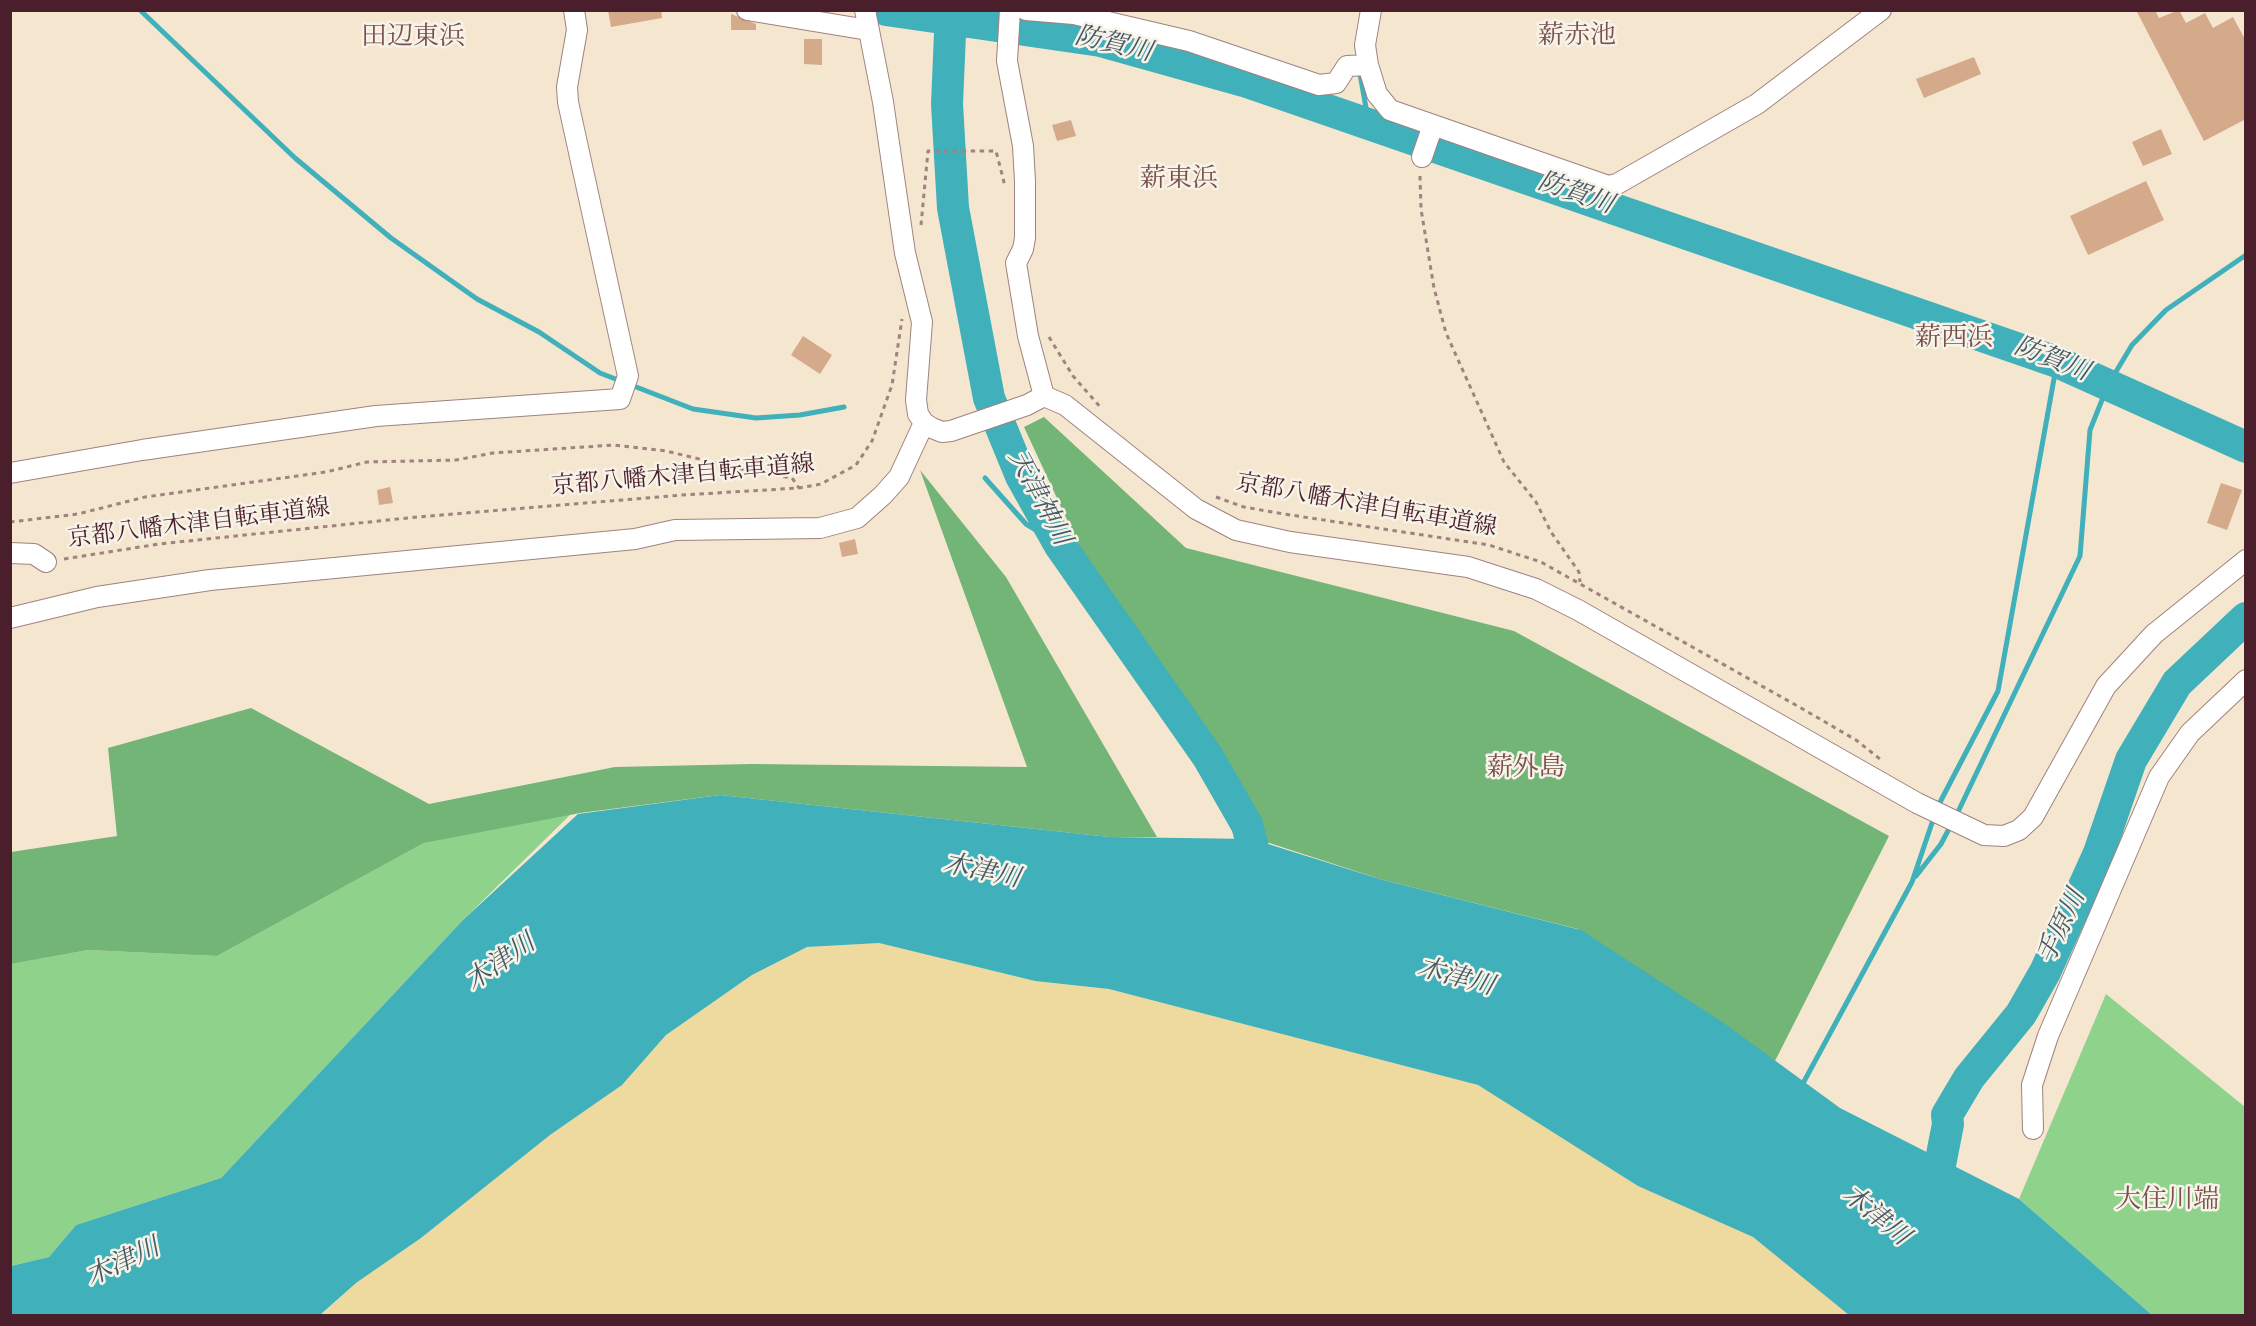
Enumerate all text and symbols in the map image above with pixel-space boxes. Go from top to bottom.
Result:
water label: 防賀川 [1071,23,1155,71]
district label: 薪赤池 [1538,23,1616,55]
district label: 田辺東浜 [361,24,465,56]
district label: 薪東浜 [1140,166,1218,198]
water label: 防賀川 [1533,169,1617,223]
district label: 薪西浜 [1915,325,1993,357]
water label: 防賀川 [2009,333,2093,391]
water label: 天津神川 [999,446,1075,552]
street label: 京都八幡木津自転車道線 [550,452,816,504]
street label: 京都八幡木津自転車道線 [1234,471,1498,545]
street label: 京都八幡木津自転車道線 [66,496,332,556]
district label: 薪外島 [1487,755,1565,787]
water label: 木津川 [940,851,1022,897]
water label: 手原川 [2033,886,2095,970]
water label: 木津川 [461,930,543,1000]
water label: 木津川 [1413,955,1497,1005]
water label: 木津川 [1834,1181,1914,1255]
district label: 大住川端 [2115,1187,2219,1219]
water label: 木津川 [82,1234,166,1296]

